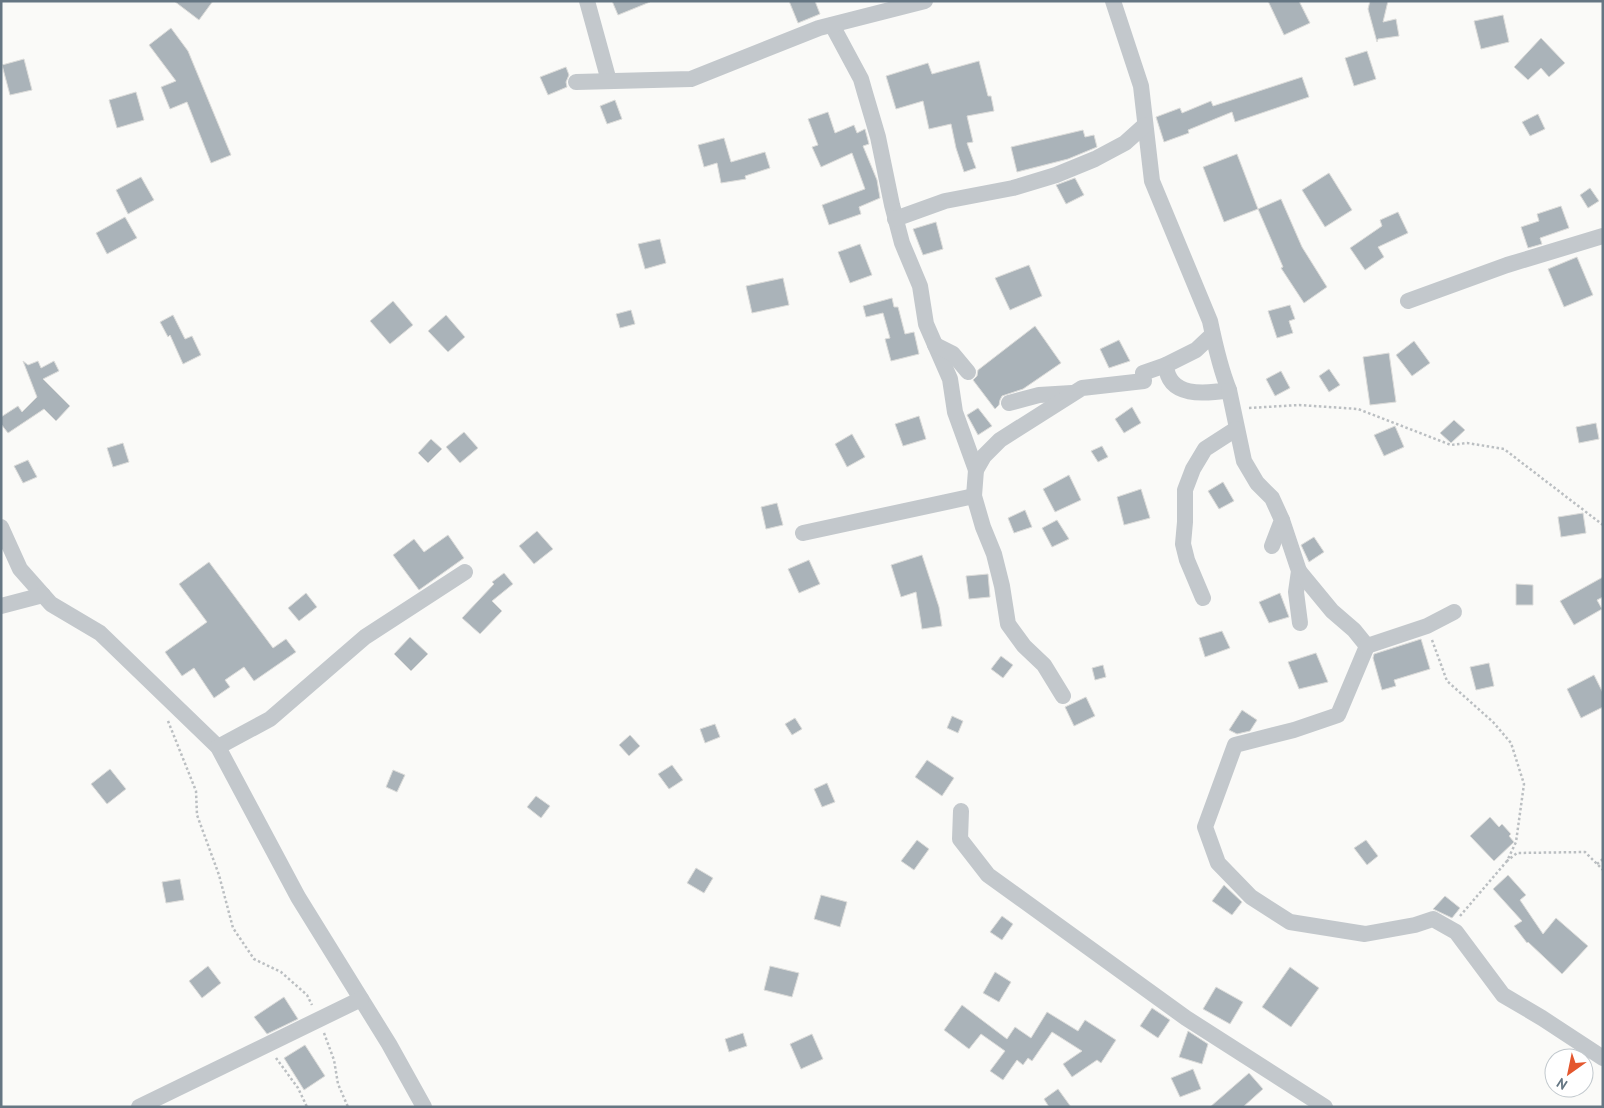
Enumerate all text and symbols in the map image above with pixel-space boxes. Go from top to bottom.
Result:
north arrow [1544,1048,1594,1098]
text: N [1553,1074,1571,1094]

